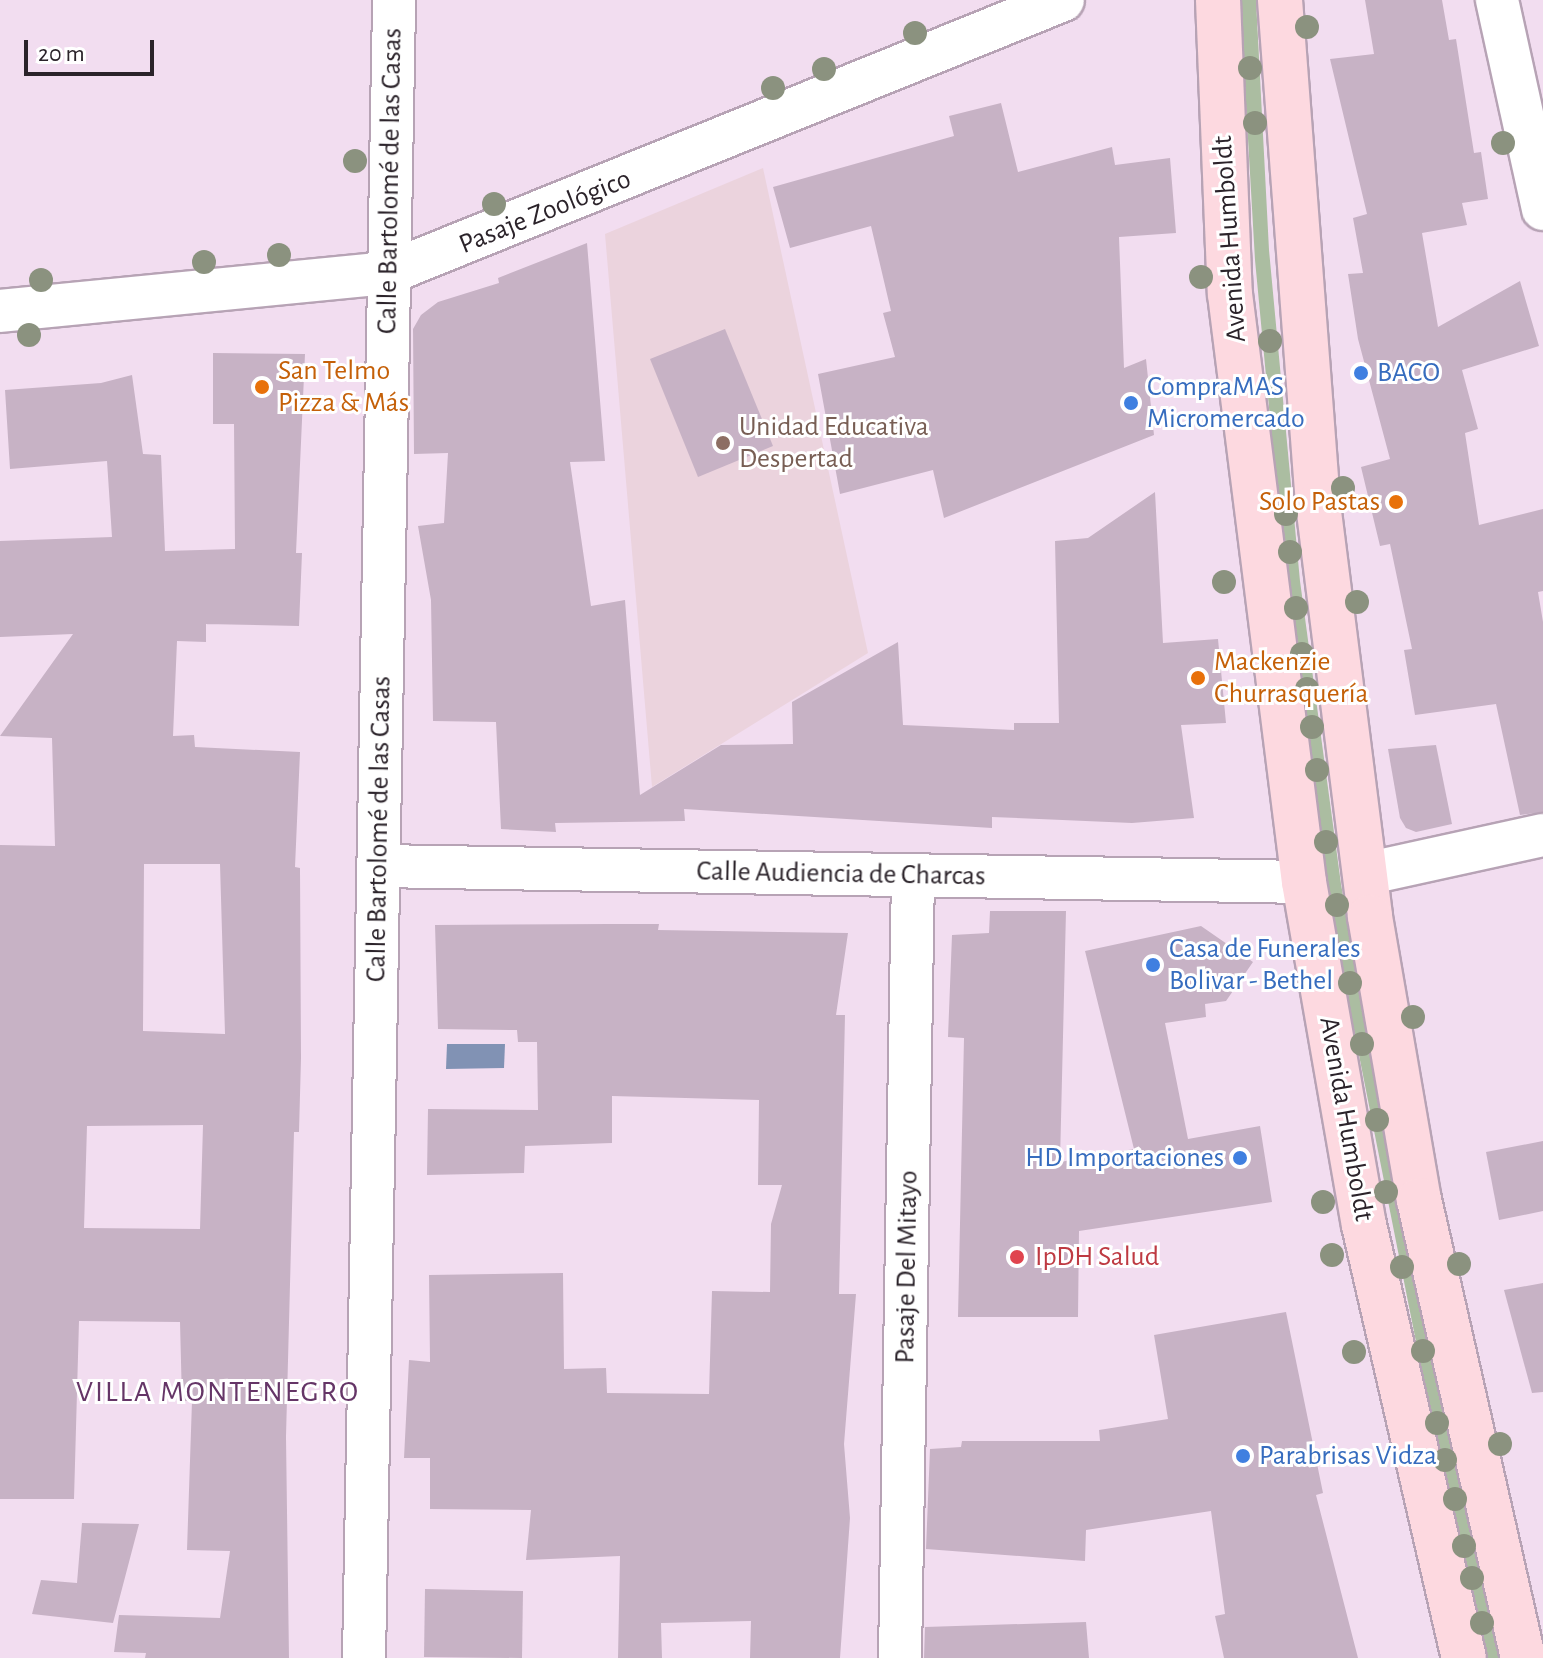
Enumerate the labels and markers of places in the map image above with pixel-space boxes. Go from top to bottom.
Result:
place label: San Telmo Pizza & Más [278,354,409,420]
place label: BACO [1377,356,1440,390]
marker: BACO [1352,364,1370,382]
place label: CompraMAS Micromercado [1147,370,1305,436]
marker: San Telmo Pizza & Más [253,378,271,396]
marker: CompraMAS Micromercado [1122,394,1140,412]
place label: Unidad Educativa Despertad [739,410,929,476]
marker: Unidad Educativa Despertad [714,434,732,452]
place label: Solo Pastas [1259,485,1380,519]
marker: Solo Pastas [1387,493,1405,511]
place label: Mackenzie Churrasquería [1214,645,1368,711]
marker: Mackenzie Churrasquería [1189,669,1207,687]
place label: Casa de Funerales Bolivar - Bethel [1169,932,1361,998]
marker: Casa de Funerales Bolivar - Bethel [1144,956,1162,974]
place label: HD Importaciones [1025,1141,1224,1175]
marker: HD Importaciones [1231,1149,1249,1167]
place label: IpDH Salud [1035,1240,1159,1274]
marker: IpDH Salud [1006,1246,1028,1268]
place label: Parabrisas Vidza [1259,1439,1437,1473]
marker: Parabrisas Vidza [1234,1447,1252,1465]

